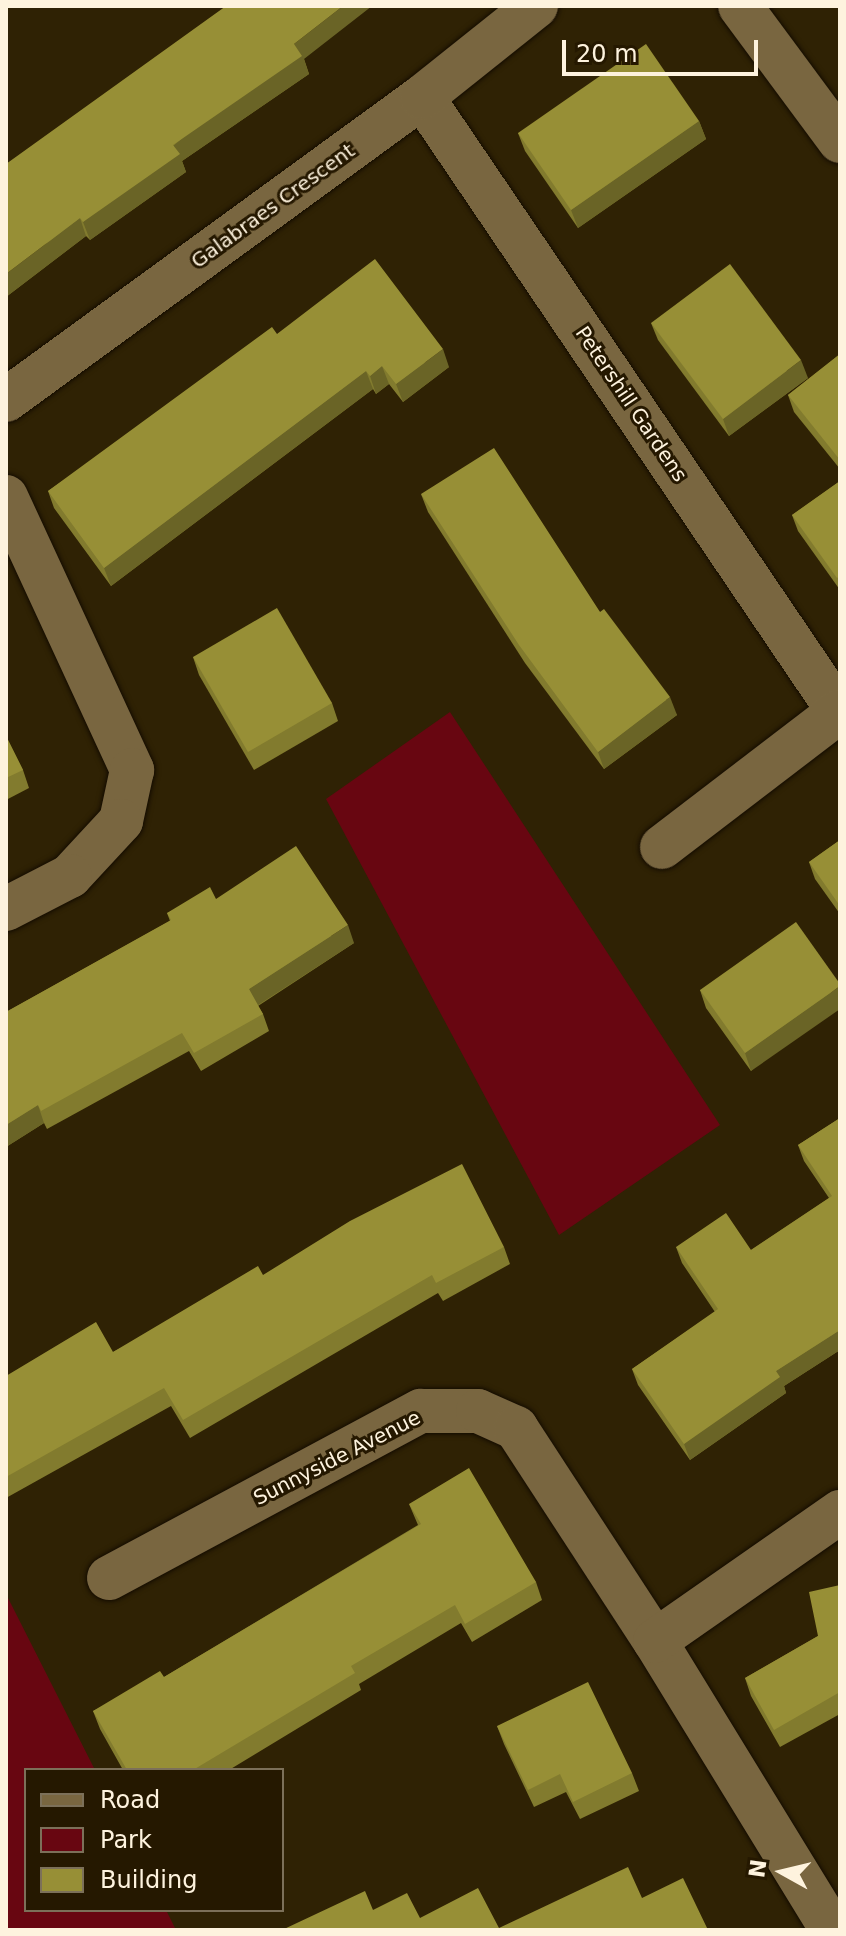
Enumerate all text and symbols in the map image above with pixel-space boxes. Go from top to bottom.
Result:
scale bar [566,24,762,74]
text: 20 m [576,40,638,68]
street label: Galabraes Crescent [187,139,359,273]
street label: Petershill Gardens [570,322,692,486]
street label: Sunnyside Avenue [249,1405,425,1511]
legend [24,1768,284,1912]
text: Road [100,1786,160,1814]
text: Park [100,1826,152,1854]
north arrow [742,1832,822,1912]
text: N [744,1858,771,1879]
text: Building [100,1866,197,1894]

